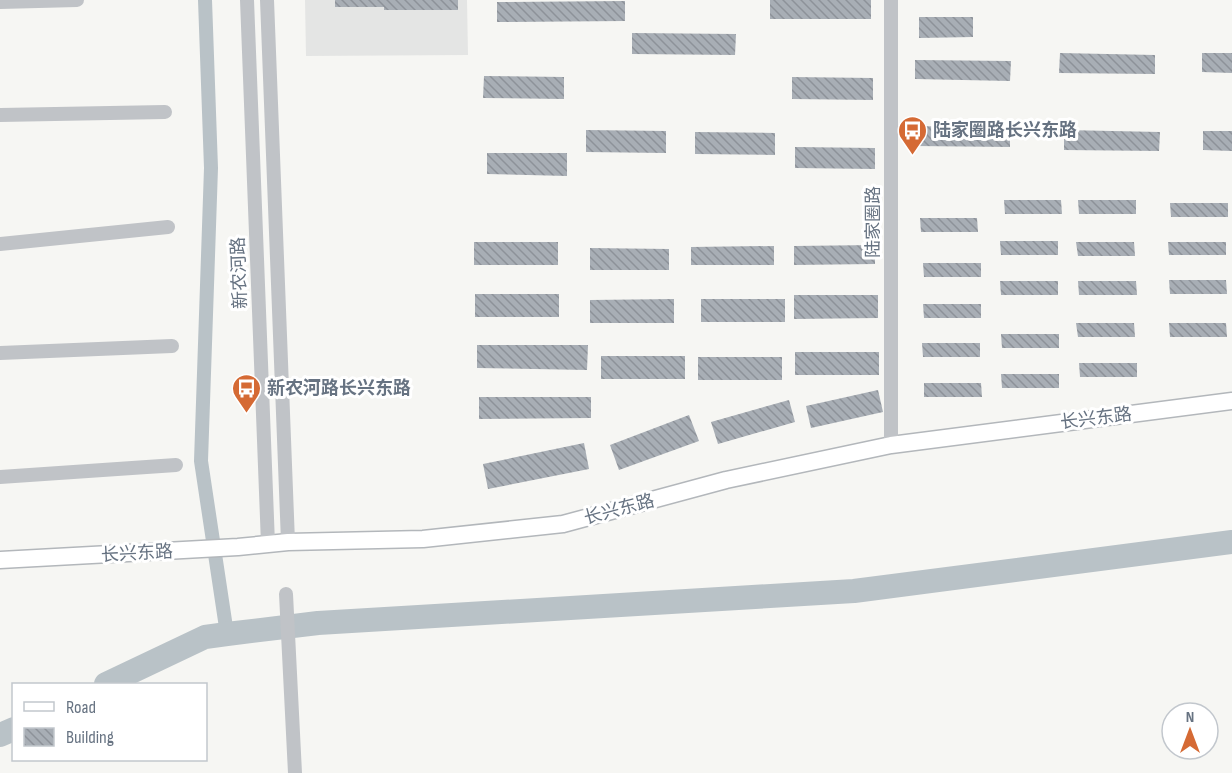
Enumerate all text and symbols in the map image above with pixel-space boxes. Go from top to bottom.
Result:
bus stop icon: 陆家圈路长兴东路 [896,114,928,156]
place label: 陆家圈路长兴东路 [933,120,1077,141]
street label: 陆家圈路 [863,186,884,258]
street label: 新农河路 [228,237,251,309]
bus stop icon: 新农河路长兴东路 [230,372,262,414]
place label: 新农河路长兴东路 [267,378,411,399]
street label: 长兴东路 [1059,404,1133,433]
street label: 长兴东路 [582,490,657,529]
street label: 长兴东路 [101,541,174,566]
legend [12,683,207,761]
text: Road [66,697,96,718]
north arrow [1160,701,1220,761]
text: N [1186,708,1194,727]
text: Building [66,727,114,748]

